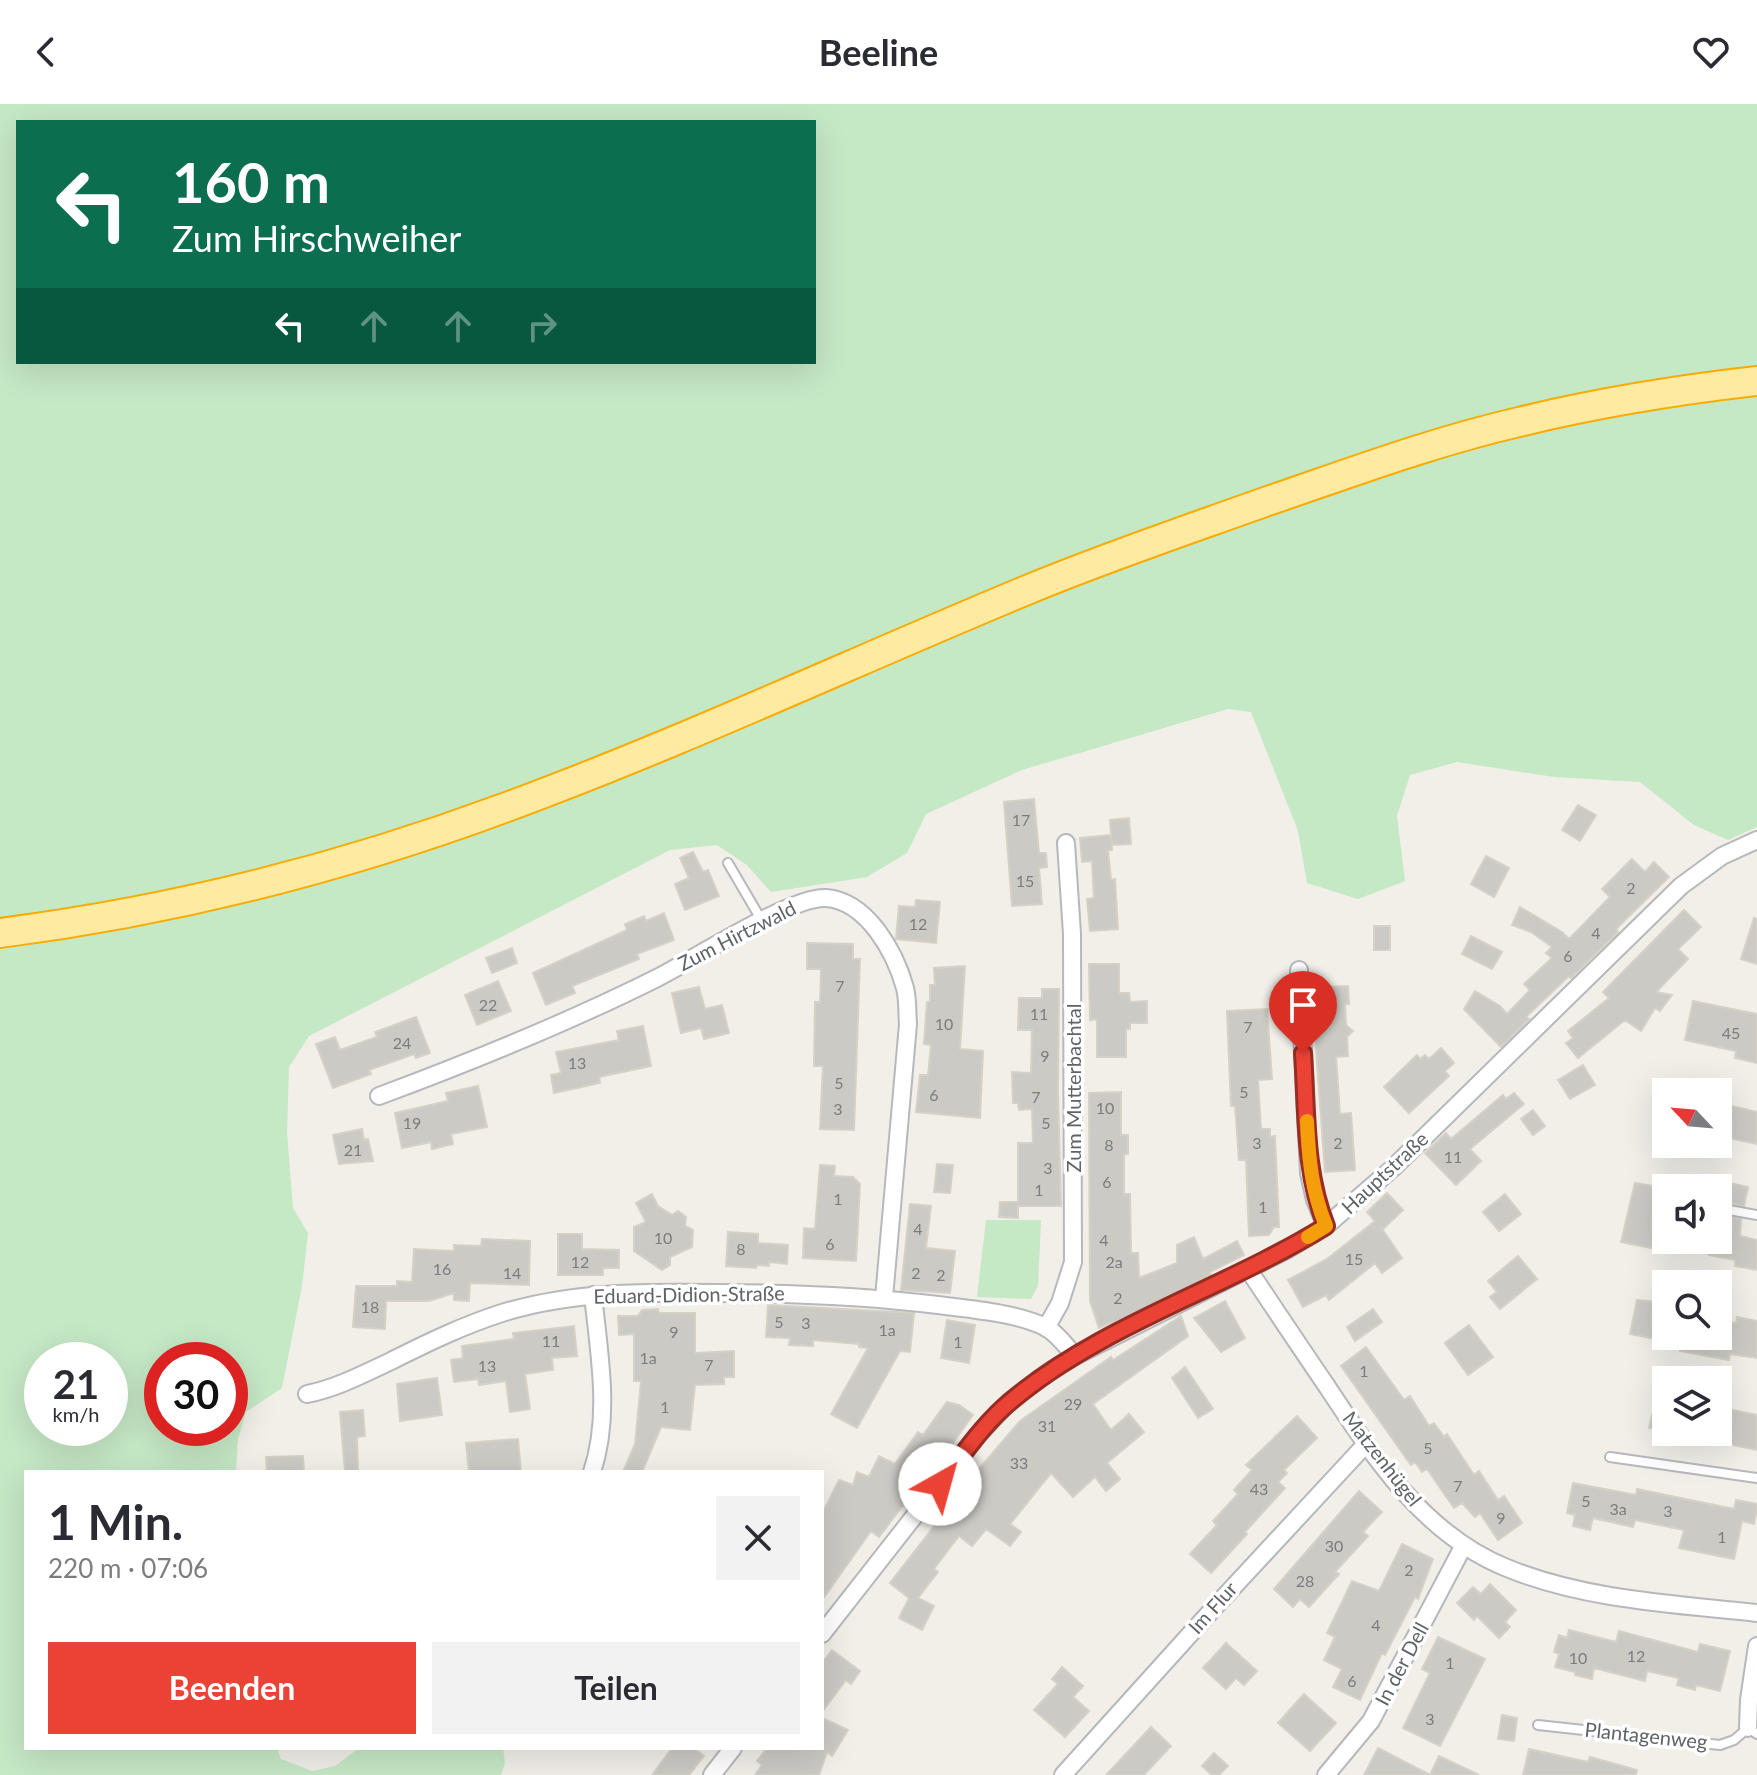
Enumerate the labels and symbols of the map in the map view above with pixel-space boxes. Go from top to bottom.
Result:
house number: 17 [1012,810,1030,829]
house number: 15 [1016,871,1034,890]
house number: 2 [1626,878,1636,897]
street label: Zum Hirtzwald [674,895,800,975]
house number: 12 [909,914,927,933]
house number: 4 [1591,923,1601,942]
house number: 6 [1563,946,1573,965]
pin [1269,971,1337,1053]
house number: 7 [835,976,845,995]
house number: 22 [479,995,497,1014]
house number: 11 [1030,1004,1048,1023]
street label: Zum Mutterbachtal [1061,1004,1085,1172]
house number: 10 [935,1014,953,1033]
house number: 7 [1243,1017,1253,1036]
house number: 45 [1722,1023,1740,1042]
house number: 24 [393,1033,411,1052]
house number: 9 [1040,1046,1050,1065]
house number: 13 [568,1053,586,1072]
house number: 5 [834,1073,844,1092]
north arrow [1652,1078,1732,1158]
house number: 5 [1239,1082,1249,1101]
house number: 6 [929,1085,939,1104]
house number: 7 [1031,1087,1041,1106]
house number: 10 [1096,1098,1114,1117]
house number: 3 [833,1099,843,1118]
house number: 19 [403,1113,421,1132]
house number: 5 [1041,1113,1051,1132]
street label: Hauptstraße [1336,1126,1432,1218]
house number: 3 [1252,1133,1262,1152]
house number: 2 [1333,1133,1343,1152]
house number: 8 [1104,1135,1114,1154]
house number: 21 [344,1140,362,1159]
house number: 11 [1444,1147,1462,1166]
house number: 3 [1043,1158,1053,1177]
house number: 6 [1102,1172,1112,1191]
house number: 1 [1034,1180,1044,1199]
house number: 1 [833,1189,843,1208]
house number: 1 [1258,1197,1268,1216]
house number: 4 [913,1219,923,1238]
house number: 10 [654,1228,672,1247]
house number: 4 [1099,1230,1109,1249]
house number: 6 [825,1234,835,1253]
house number: 8 [736,1239,746,1258]
house number: 15 [1345,1249,1363,1268]
house number: 12 [571,1252,589,1271]
house number: 2a [1105,1252,1123,1271]
house number: 16 [433,1259,451,1278]
house number: 14 [503,1263,521,1282]
house number: 2 [911,1263,921,1282]
house number: 2 [936,1265,946,1284]
street label: Eduard-Didion-Straße [593,1280,785,1308]
house number: 2 [1113,1288,1123,1307]
house number: 18 [361,1297,379,1316]
house number: 5 [774,1312,784,1331]
house number: 3 [801,1313,811,1332]
house number: 1a [878,1320,896,1339]
house number: 9 [669,1322,679,1341]
house number: 11 [542,1331,560,1350]
house number: 1 [953,1332,963,1351]
speed limit sign: 30 [144,1342,248,1446]
house number: 1a [639,1348,657,1367]
house number: 7 [704,1355,714,1374]
house number: 13 [478,1356,496,1375]
house number: 1 [1359,1361,1369,1380]
house number: 29 [1064,1394,1082,1413]
house number: 1 [660,1397,670,1416]
street label: Matzenhügel [1338,1406,1427,1511]
house number: 31 [1038,1416,1056,1435]
house number: 5 [1423,1438,1433,1457]
position arrow [898,1442,982,1526]
house number: 33 [1010,1453,1028,1472]
house number: 7 [1453,1476,1463,1495]
house number: 43 [1250,1479,1268,1498]
house number: 5 [1581,1491,1591,1510]
house number: 3a [1609,1499,1627,1518]
house number: 3 [1663,1501,1673,1520]
house number: 9 [1496,1508,1506,1527]
house number: 1 [1717,1527,1727,1546]
house number: 30 [1325,1536,1343,1555]
house number: 2 [1404,1560,1414,1579]
house number: 28 [1296,1571,1314,1590]
street label: Im Flur [1183,1576,1242,1638]
house number: 4 [1371,1615,1381,1634]
street label: In der Dell [1369,1618,1433,1709]
house number: 12 [1627,1646,1645,1665]
house number: 10 [1569,1648,1587,1667]
house number: 1 [1445,1653,1455,1672]
house number: 6 [1347,1671,1357,1690]
house number: 3 [1425,1709,1435,1728]
street label: Plantagenweg [1584,1717,1709,1753]

